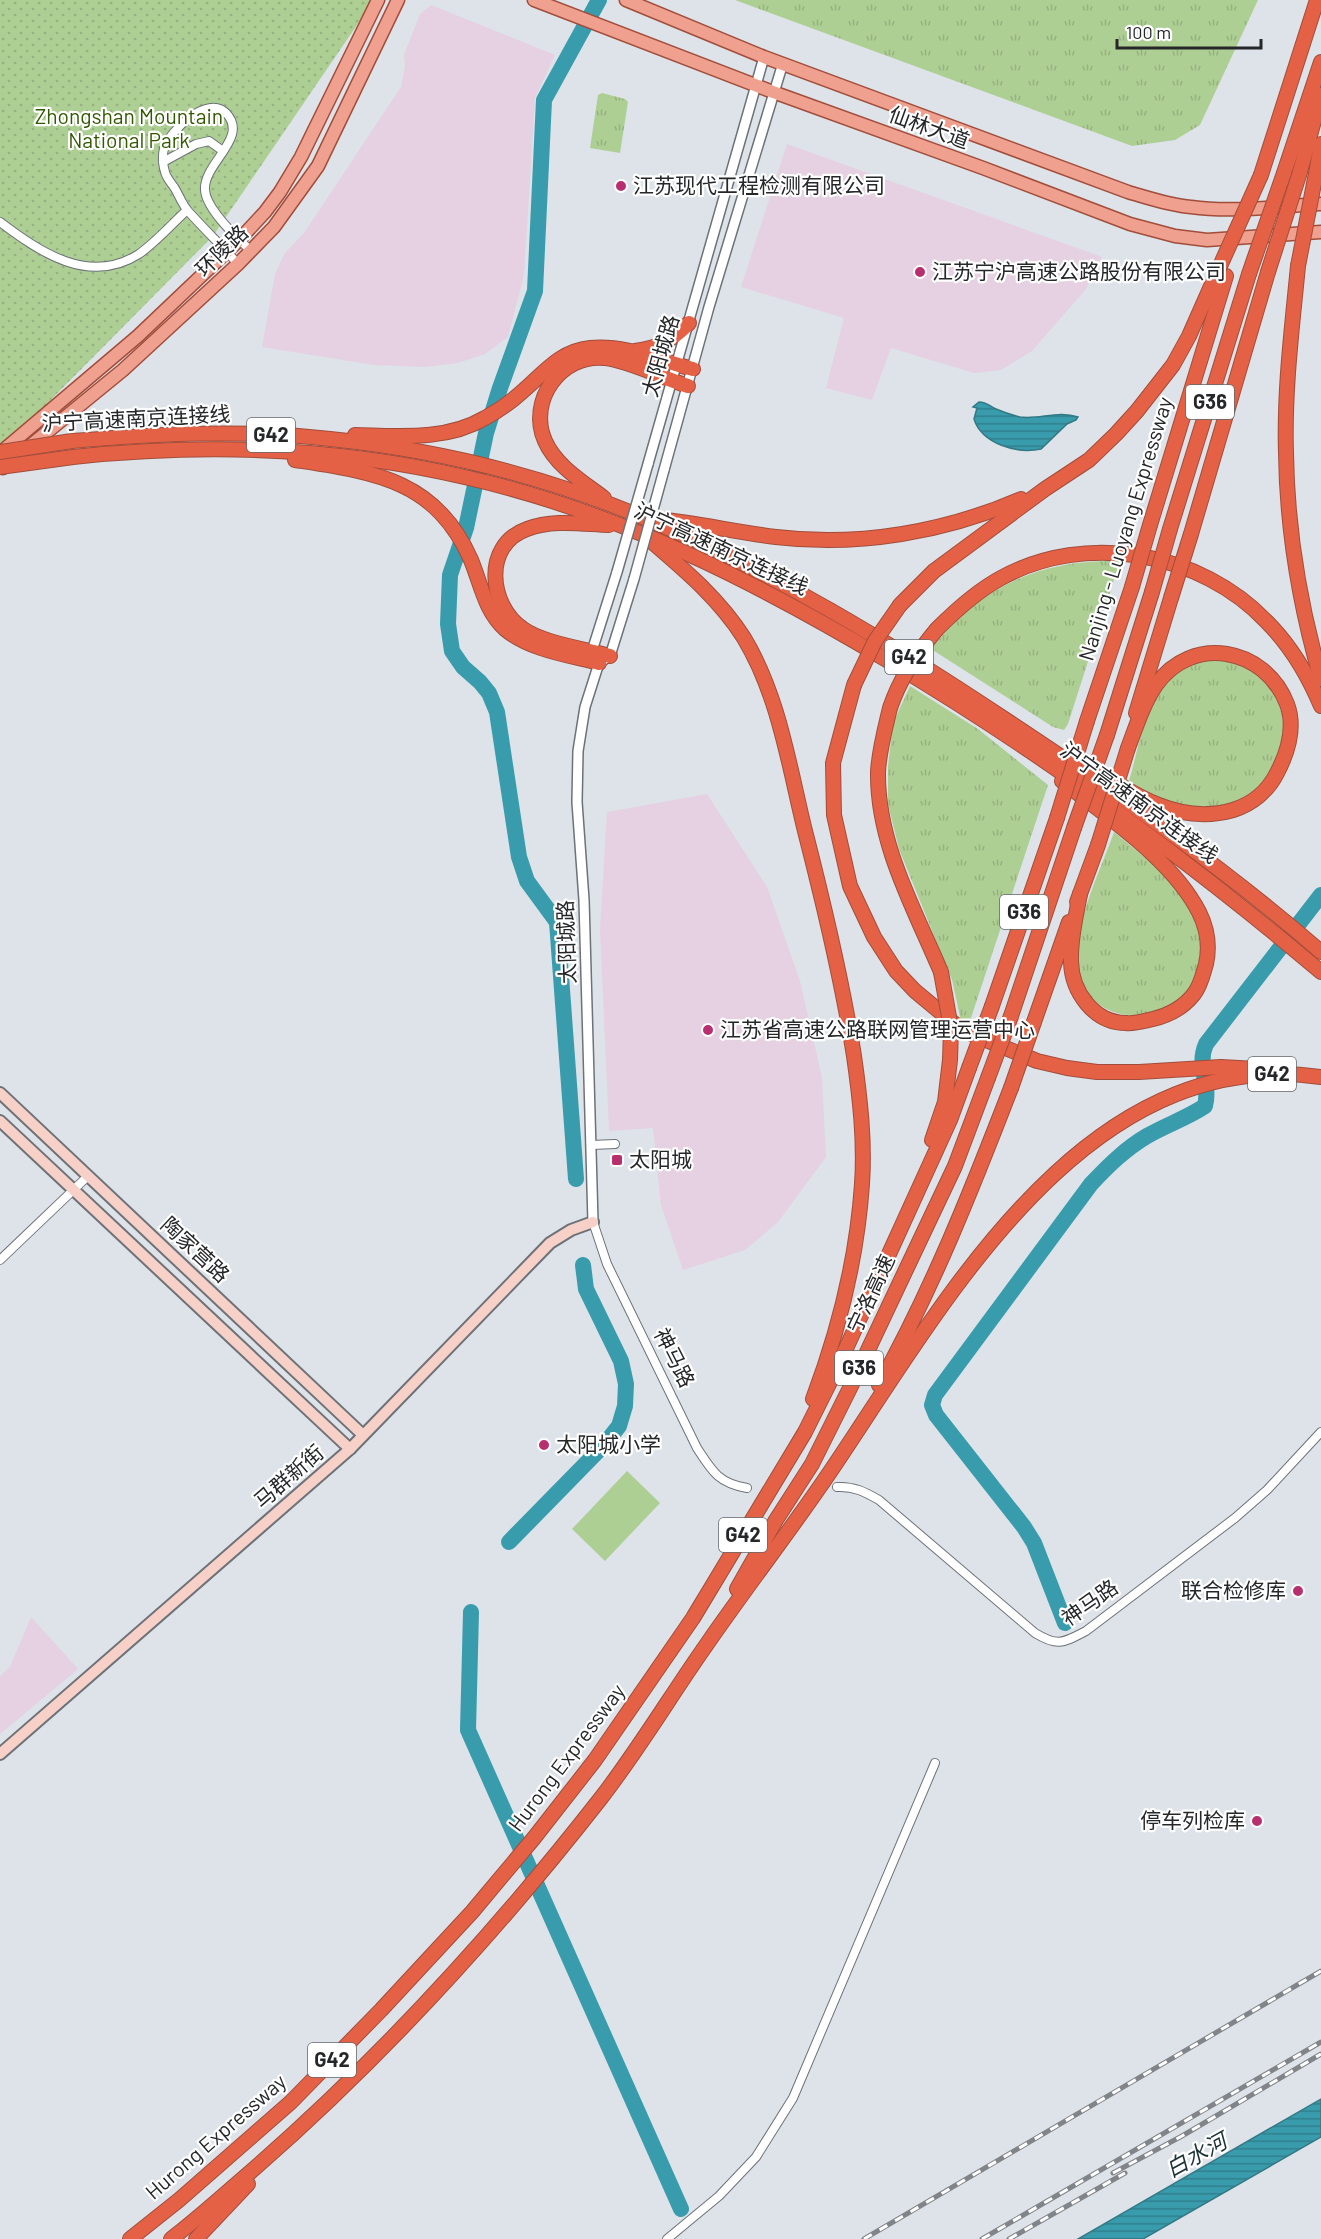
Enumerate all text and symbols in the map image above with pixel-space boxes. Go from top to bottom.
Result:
scale bar [1117,12,1261,50]
text: 100 m [1126,21,1171,43]
street label: 仙林大道 [886,100,973,153]
park label: Zhongshan Mountain National Park [35,103,223,152]
place label: 江苏现代工程检测有限公司 [633,172,885,197]
marker: 江苏现代工程检测有限公司 [614,179,628,193]
street label: 环陵路 [190,219,252,281]
place label: 江苏宁沪高速公路股份有限公司 [932,258,1226,283]
marker: 江苏宁沪高速公路股份有限公司 [913,265,927,279]
street label: 太阳城路 [636,312,683,399]
road number: G36 [1186,385,1234,419]
street label: Nanjing - Luoyang Expressway [1072,393,1177,663]
street label: 沪宁高速南京连接线 [41,400,231,435]
road number: G42 [247,418,295,452]
street label: 沪宁高速南京连接线 [631,496,813,599]
road number: G42 [885,640,933,674]
street label: 沪宁高速南京连接线 [1056,736,1224,867]
road number: G36 [1000,895,1048,929]
street label: 太阳城路 [552,900,579,984]
place label: 江苏省高速公路联网管理运营中心 [720,1016,1035,1041]
marker: 江苏省高速公路联网管理运营中心 [701,1023,715,1037]
road number: G42 [1248,1057,1296,1091]
place label: 太阳城 [629,1146,692,1171]
marker: 太阳城 [610,1153,624,1167]
street label: 陶家营路 [157,1211,235,1287]
street label: 宁洛高速 [841,1250,899,1337]
street label: 神马路 [650,1324,701,1391]
road number: G36 [835,1351,883,1385]
place label: 太阳城小学 [556,1431,661,1456]
marker: 太阳城小学 [537,1438,551,1452]
street label: 马群新街 [248,1439,328,1513]
road number: G42 [719,1518,767,1552]
street label: 神马路 [1056,1573,1122,1630]
place label: 联合检修库 [1181,1577,1286,1602]
marker: 联合检修库 [1291,1584,1305,1598]
street label: Hurong Expressway [502,1678,630,1836]
place label: 停车列检库 [1140,1807,1245,1832]
marker: 停车列检库 [1250,1814,1264,1828]
road number: G42 [308,2043,356,2077]
street label: Hurong Expressway [140,2068,291,2204]
water label: 白水河 [1160,2125,1234,2181]

